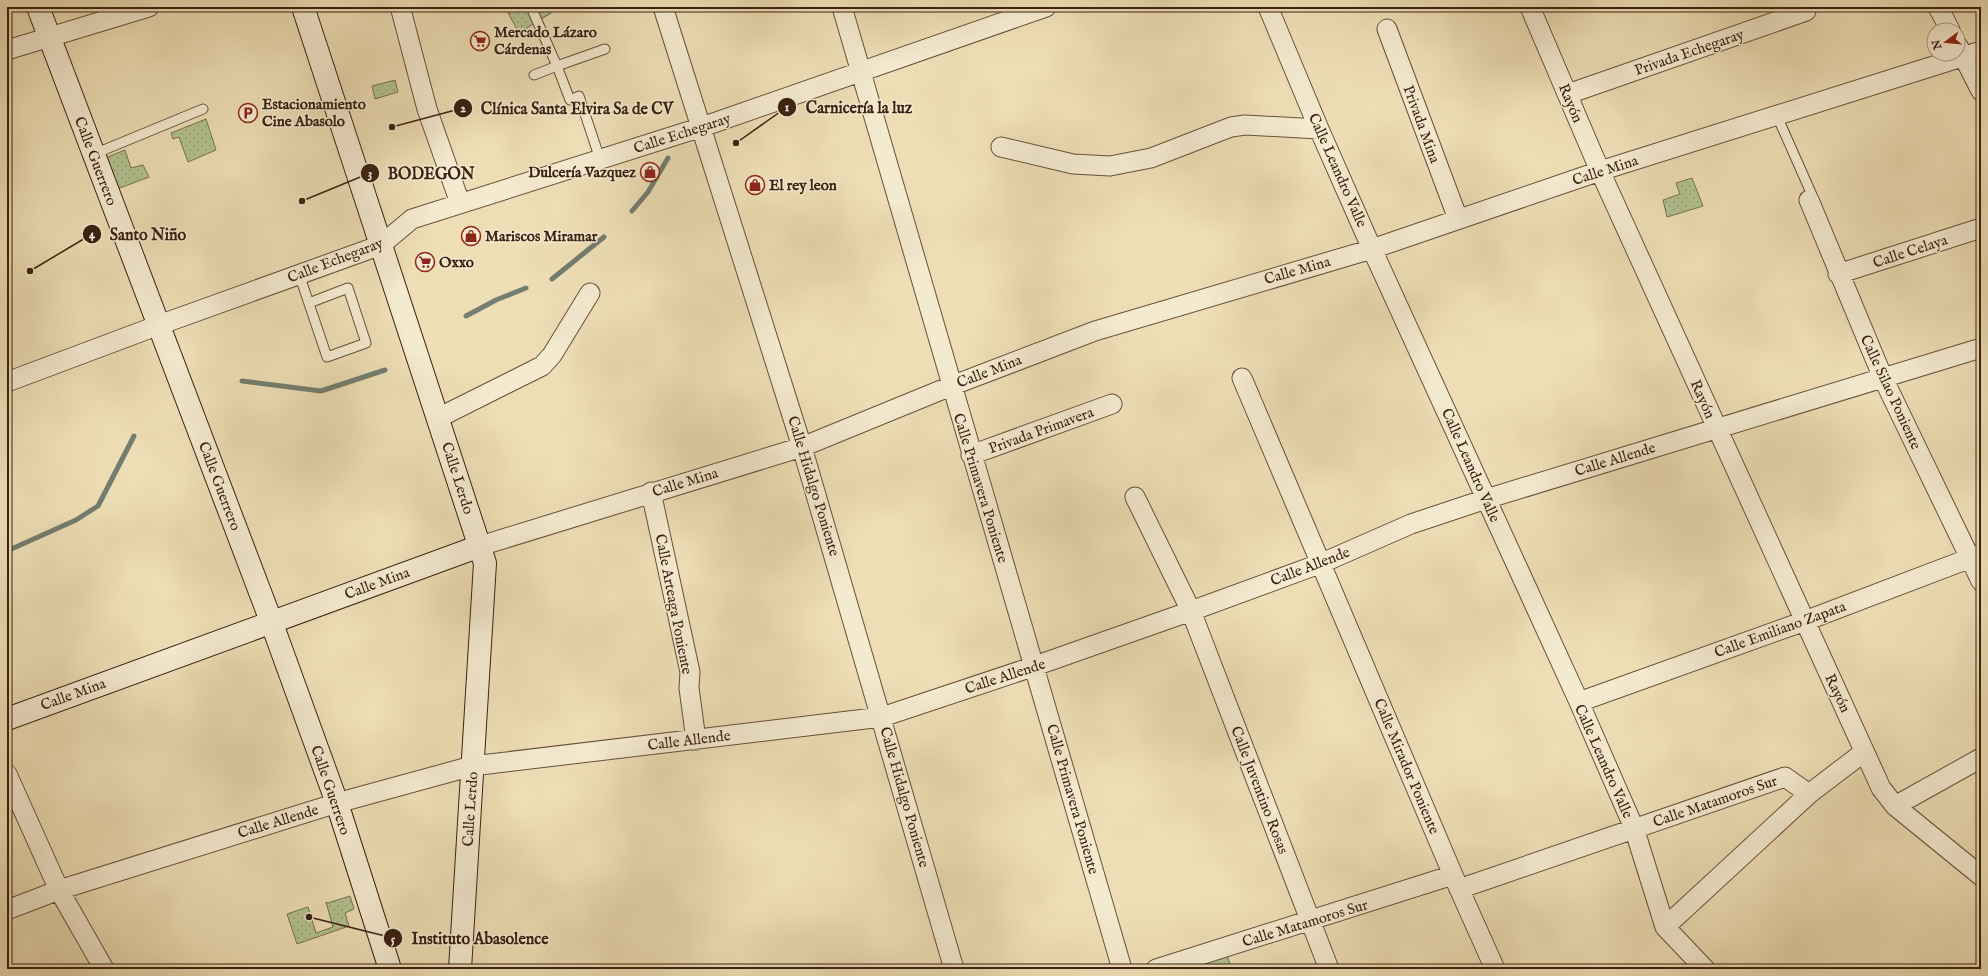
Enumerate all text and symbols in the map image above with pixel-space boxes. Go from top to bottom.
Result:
north arrow [1926,22,1966,62]
place label: Mercado Lázaro Cárdenas [494,23,597,59]
street label: Privada Echegaray [1632,25,1747,80]
supermarket icon: Mercado Lázaro Cárdenas [469,30,491,52]
text: N [1929,38,1946,52]
street label: Rayón [1554,81,1587,126]
street label: Privada Mina [1399,83,1445,166]
callout: Carnicería la luz [777,93,920,121]
callout: Clínica Santa Elvira Sa de CV [453,94,681,122]
place label: Estacionamiento Cine Abasolo [262,95,366,131]
text: Carnicería la luz [806,99,913,119]
text: Clínica Santa Elvira Sa de CV [481,100,675,120]
text: 1 [785,100,790,115]
text: 2 [460,101,466,116]
parking icon: Estacionamiento Cine Abasolo [237,102,259,124]
street label: Calle Echegaray [631,109,734,158]
street label: Calle Leandro Valle [1304,110,1371,230]
street label: Calle Guerrero [70,114,121,208]
street label: Calle Mina [1570,151,1641,190]
callout: BODEGON [360,159,483,187]
shop icon: Dulcería Vazquez [639,161,661,183]
place label: Dulcería Vazquez [528,163,636,182]
text: BODEGON [387,165,475,185]
text: 3 [368,166,372,181]
shop icon: El rey leon [744,174,766,196]
place label: El rey leon [769,176,837,195]
callout: Santo Niño [82,220,194,248]
shop icon: Mariscos Miramar [460,225,482,247]
text: Santo Niño [110,226,187,246]
text: 4 [89,227,96,242]
place label: Mariscos Miramar [485,227,598,246]
street label: Calle Celaya [1870,230,1950,272]
street label: Calle Echegaray [285,233,386,287]
supermarket icon: Oxxo [414,251,436,273]
street label: Calle Mina [1262,252,1333,289]
place label: Oxxo [439,253,474,272]
street label: Calle Silao Poniente [1856,332,1925,453]
street label: Calle Mina [954,350,1025,393]
street label: Rayón [1686,377,1720,422]
street label: Privada Primavera [986,402,1097,458]
street label: Calle Leandro Valle [1437,405,1504,525]
street label: Calle Primavera Poniente [949,411,1012,565]
street label: Calle Hidalgo Poniente [783,414,844,559]
street label: Calle Allende [1572,438,1658,481]
street label: Calle Guerrero [194,439,245,533]
street label: Calle Lerdo [437,440,478,517]
street label: Calle Mina [650,463,721,502]
street label: Calle Arteaga Poniente [651,532,696,676]
street label: Calle Allende [1268,543,1353,590]
street label: Calle Mina [342,563,413,604]
street label: Calle Emiliano Zapata [1712,597,1849,662]
street label: Calle Allende [962,654,1048,698]
street label: Rayón [1820,671,1855,716]
street label: Calle Mina [38,674,109,715]
street label: Calle Mirador Poniente [1369,695,1444,837]
street label: Calle Leandro Valle [1570,701,1637,821]
street label: Calle Primavera Poniente [1042,722,1103,877]
street label: Calle Juventino Rosas [1226,724,1293,857]
street label: Calle Hidalgo Poniente [875,725,934,870]
street label: Calle Allende [646,726,732,755]
street label: Calle Guerrero [306,743,355,838]
street label: Calle Lerdo [458,771,483,847]
street label: Calle Matamoros Sur [1650,771,1780,832]
street label: Calle Allende [235,800,321,843]
street label: Calle Matamoros Sur [1240,895,1371,952]
callout: Instituto Abasolence [383,924,556,952]
text: Instituto Abasolence [412,930,549,950]
text: 5 [391,932,396,947]

